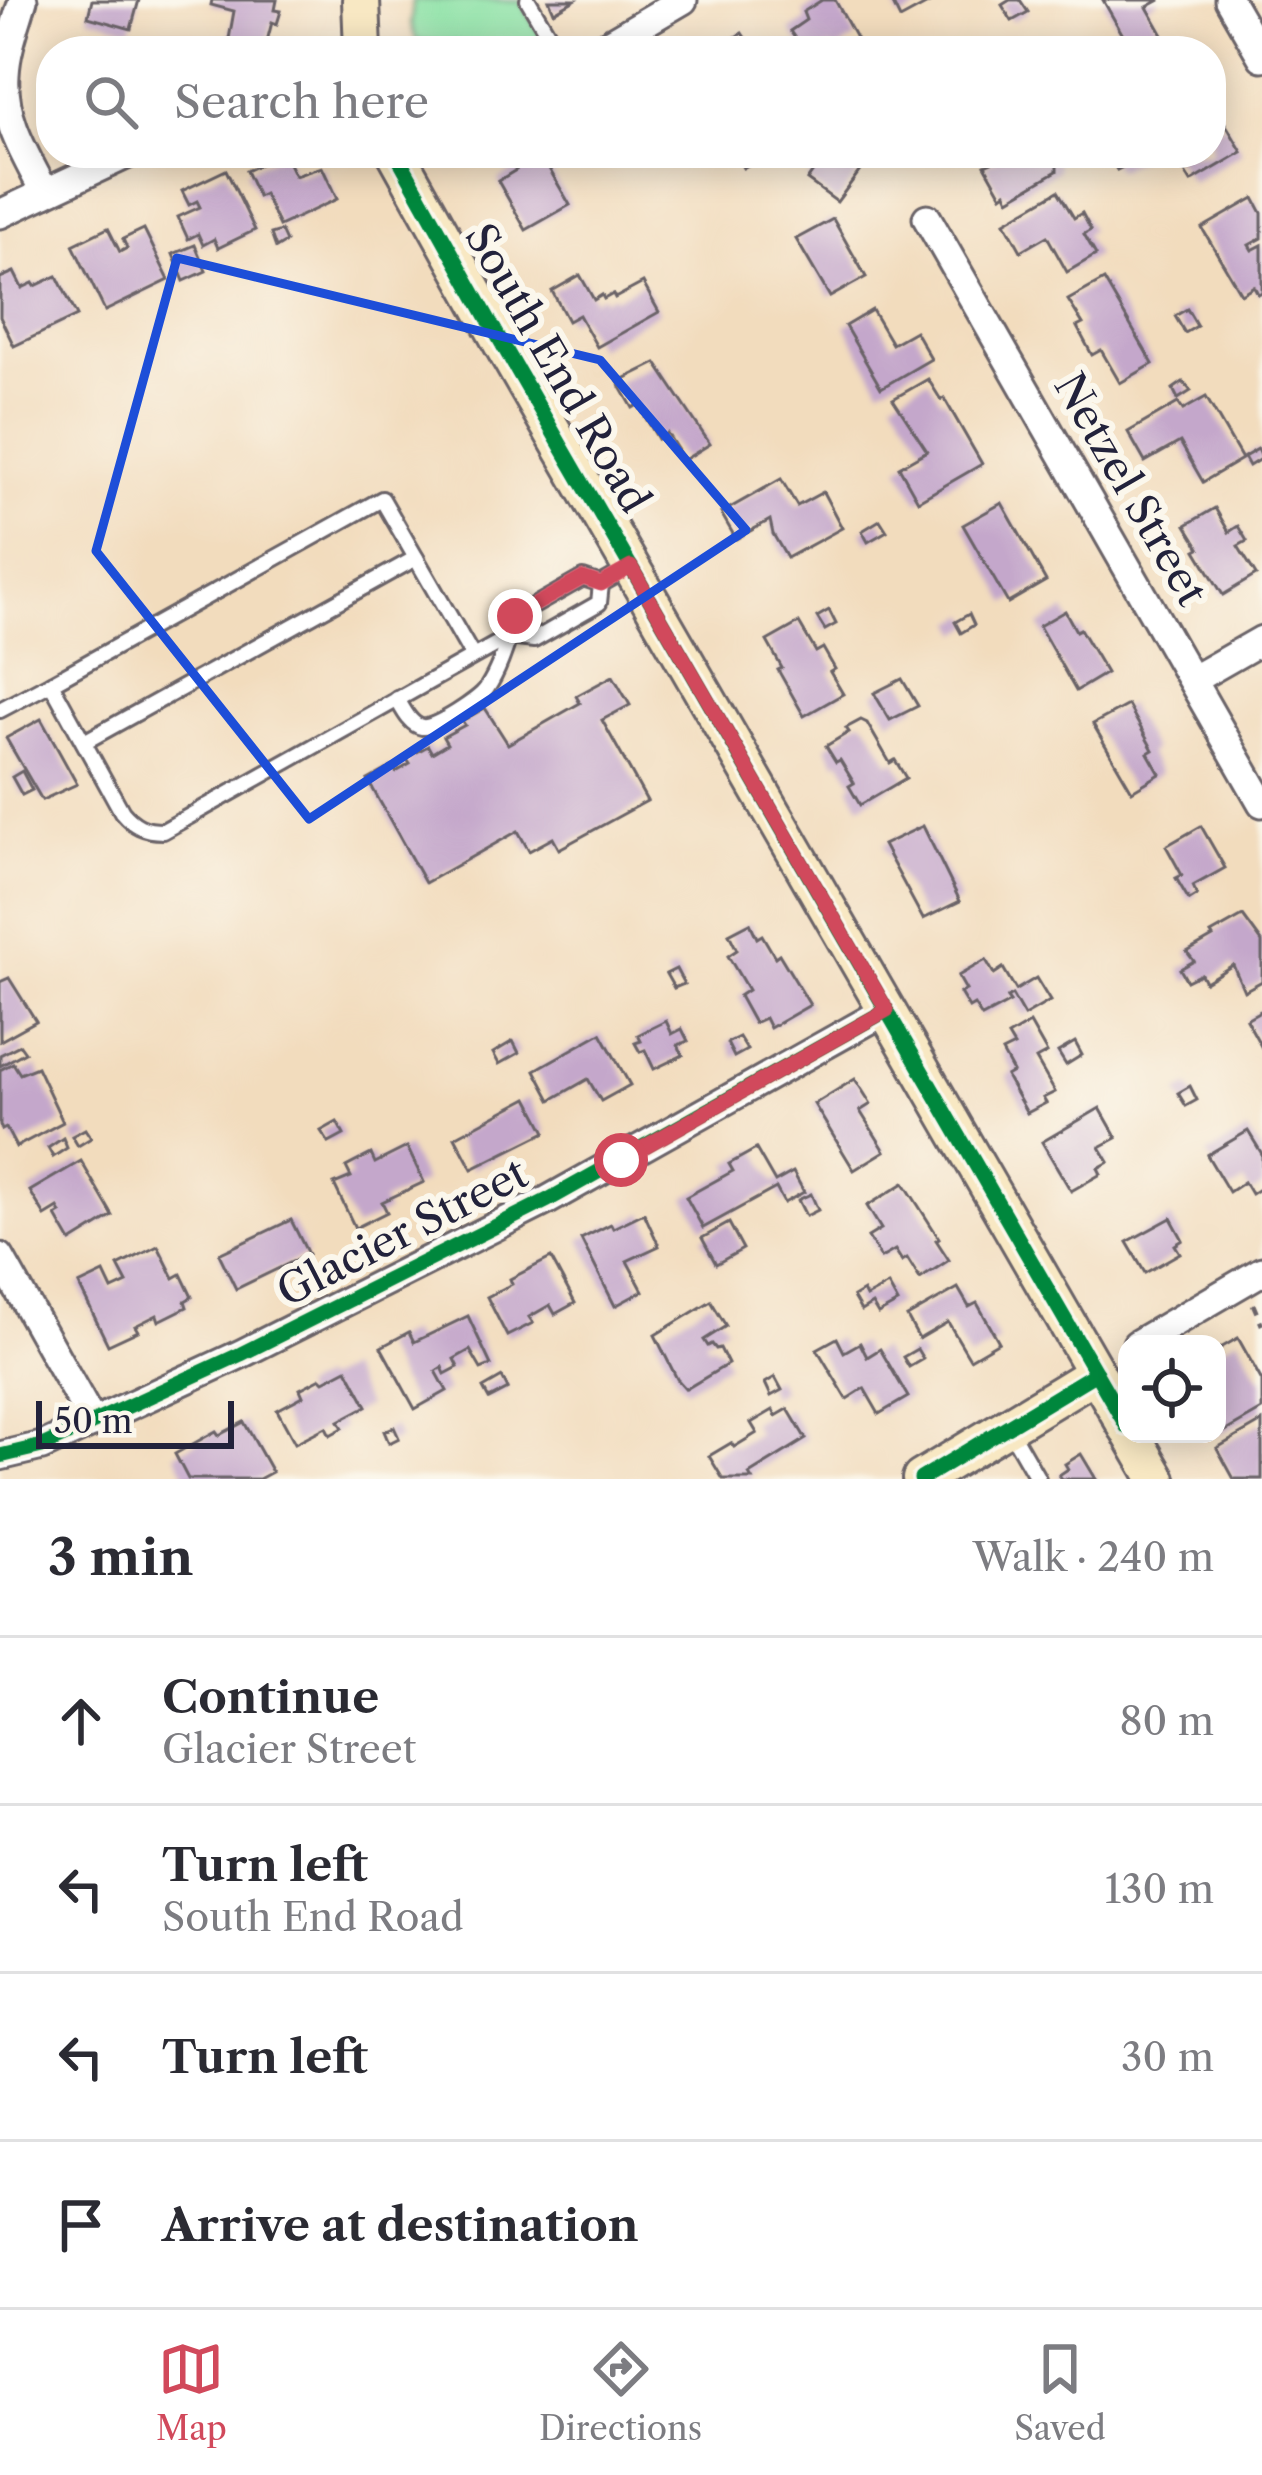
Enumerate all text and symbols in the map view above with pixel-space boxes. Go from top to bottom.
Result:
search box [36,36,1226,168]
icon: search [78,69,144,135]
text: Search here [174,74,429,130]
street label: South End Road [454,214,662,522]
street label: Netzel Street [1044,363,1219,615]
route end [488,589,542,643]
route start [594,1133,648,1187]
street label: Glacier Street [268,1147,536,1317]
map controls [1118,1335,1226,1443]
button: locate [1118,1335,1226,1443]
scale bar [36,1395,234,1448]
text: 50 m [54,1401,132,1442]
text: 3 min [48,1526,194,1588]
text: Walk · 240 m [973,1533,1214,1581]
text: Continue [162,1669,379,1725]
icon: ahead [48,1688,114,1754]
text: 80 m [1119,1697,1214,1745]
text: Glacier Street [162,1725,416,1773]
text: Turn left [162,1837,368,1893]
icon: left [48,1856,114,1922]
text: 130 m [1105,1865,1214,1913]
text: South End Road [162,1893,464,1941]
icon: left [48,2024,114,2090]
text: Turn left [162,2029,368,2085]
text: 30 m [1121,2033,1214,2081]
icon: arrive [48,2192,114,2258]
text: Arrive at destination [162,2197,639,2253]
tab: Map [156,2336,227,2449]
tab: Directions [539,2336,702,2449]
tab: Saved [1014,2336,1106,2449]

